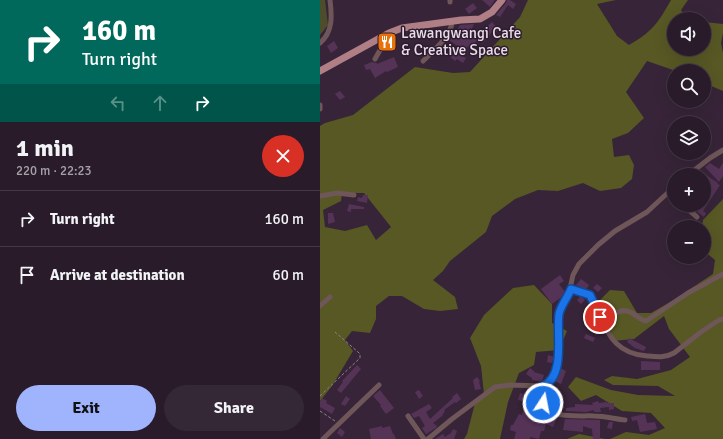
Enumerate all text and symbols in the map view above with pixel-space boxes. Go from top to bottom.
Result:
map controls [667,12,711,264]
button: sound [667,12,711,56]
text: 160 m [82,14,156,48]
icon: right [16,16,68,68]
place label: Lawangwangi Cafe & Creative Space [401,24,521,59]
restaurant icon: Lawangwangi Cafe & Creative Space [376,31,398,53]
text: Turn right [82,48,157,70]
button: search [667,64,711,108]
icon: left [107,92,129,114]
icon: ahead [149,92,171,114]
icon: right [191,92,213,114]
button: layers [667,116,711,160]
text: 1 min [16,133,74,163]
button: close [262,135,304,177]
text: 220 m · 22:23 [16,163,92,179]
button: + [667,168,711,212]
icon: right [16,208,38,230]
text: Turn right [50,210,115,228]
text: 160 m [264,210,304,228]
button: − [667,220,711,264]
icon: arrive [16,264,38,286]
text: Arrive at destination [50,266,185,284]
text: 60 m [273,266,304,284]
pin [583,300,617,334]
icon: arrive [589,306,611,328]
position arrow [522,382,564,424]
button: Exit [16,385,156,431]
button: Share [164,385,304,431]

